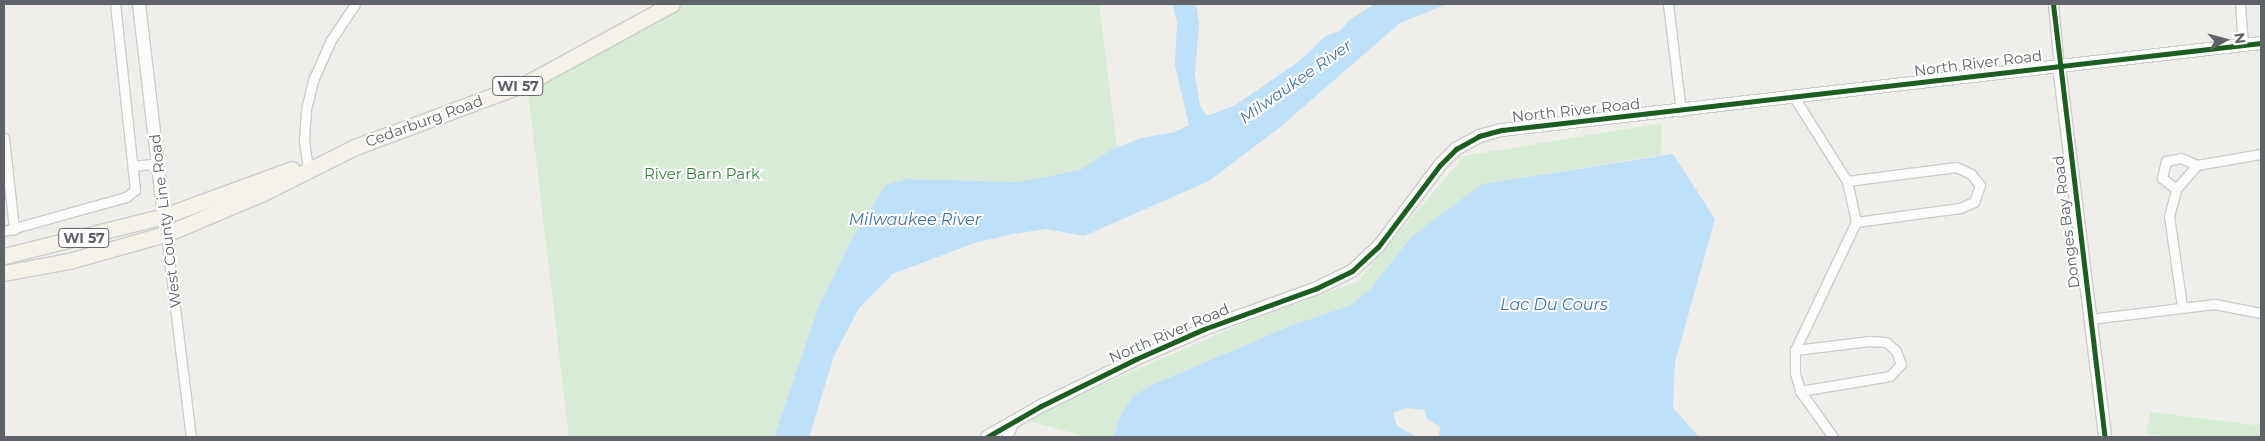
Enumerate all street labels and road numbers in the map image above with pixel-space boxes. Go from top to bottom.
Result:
street label: North River Road [1913,46,2043,80]
road number: WI 57 [492,74,544,98]
street label: Cedarburg Road [363,91,485,151]
street label: North River Road [1511,94,1641,126]
street label: West County Line Road [145,133,185,309]
street label: Donges Bay Road [2049,155,2083,289]
road number: WI 57 [58,227,110,250]
street label: North River Road [1106,300,1232,366]

